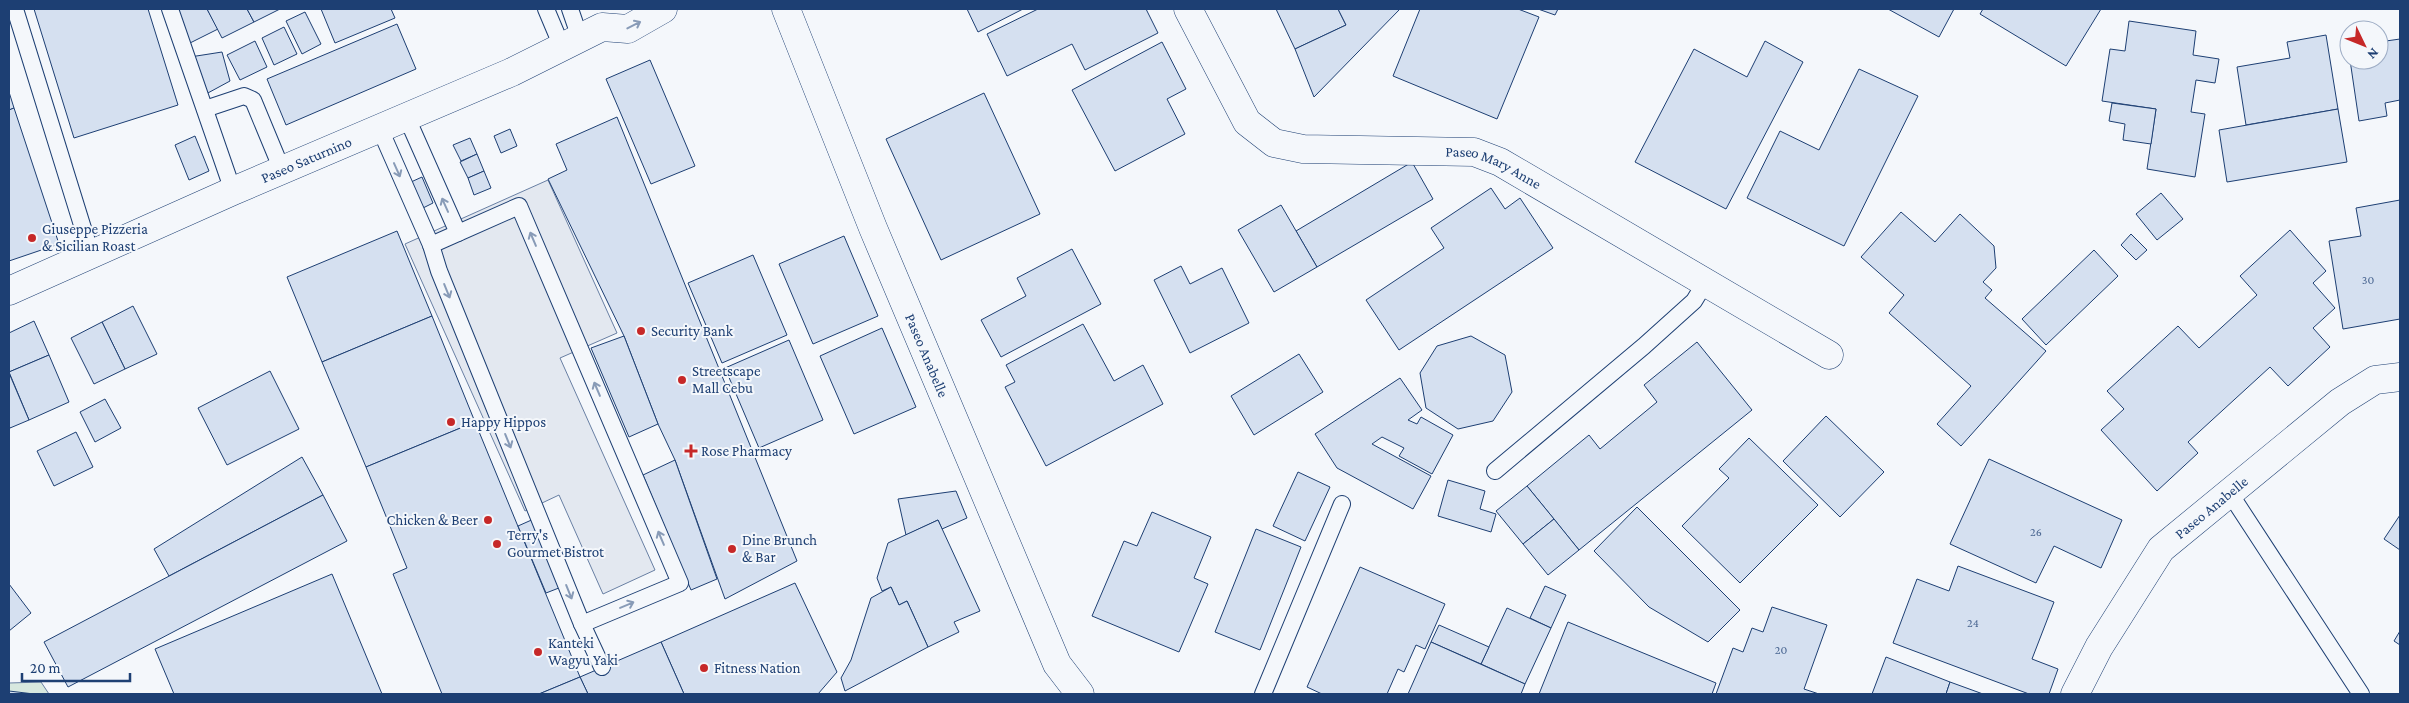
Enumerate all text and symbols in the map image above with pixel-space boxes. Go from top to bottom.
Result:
one-way arrow [627,20,642,30]
north arrow [2339,20,2389,70]
text: N [2364,45,2383,63]
street label: Paseo Saturnino [259,133,354,186]
street label: Paseo Mary Anne [1445,143,1544,192]
one-way arrow [393,162,403,177]
one-way arrow [440,198,450,213]
place label: Giuseppe Pizzeria & Sicilian Roast [42,221,148,254]
marker: Giuseppe Pizzeria & Sicilian Roast [26,232,38,244]
one-way arrow [528,232,538,247]
house number: 30 [2362,273,2374,287]
one-way arrow [442,283,452,298]
street label: Paseo Anabelle [902,311,952,400]
place label: Security Bank [651,323,734,340]
marker: Security Bank [635,325,647,337]
place label: Streetscape Mall Cebu [692,363,761,396]
marker: Streetscape Mall Cebu [676,374,688,386]
one-way arrow [592,382,601,397]
place label: Happy Hippos [461,414,546,431]
marker: Happy Hippos [445,416,457,428]
one-way arrow [504,434,513,449]
place label: Rose Pharmacy [701,443,792,460]
marker: Rose Pharmacy [685,445,697,457]
street label: Paseo Anabelle [2172,473,2251,542]
place label: Chicken & Beer [387,512,479,528]
marker: Chicken & Beer [482,514,494,526]
house number: 26 [2030,525,2042,539]
place label: Terry's Gourmet Bistrot [507,527,605,560]
one-way arrow [655,531,665,546]
place label: Dine Brunch & Bar [742,532,817,565]
marker: Terry's Gourmet Bistrot [491,538,503,550]
marker: Dine Brunch & Bar [726,543,738,555]
one-way arrow [564,584,574,599]
one-way arrow [619,600,634,610]
house number: 24 [1967,616,1979,630]
place label: Kanteki Wagyu Yaki [548,635,618,669]
house number: 20 [1775,643,1787,657]
marker: Kanteki Wagyu Yaki [532,646,544,658]
scale bar [22,650,130,682]
text: 20 m [30,660,61,676]
place label: Fitness Nation [714,660,801,676]
marker: Fitness Nation [698,662,710,674]

